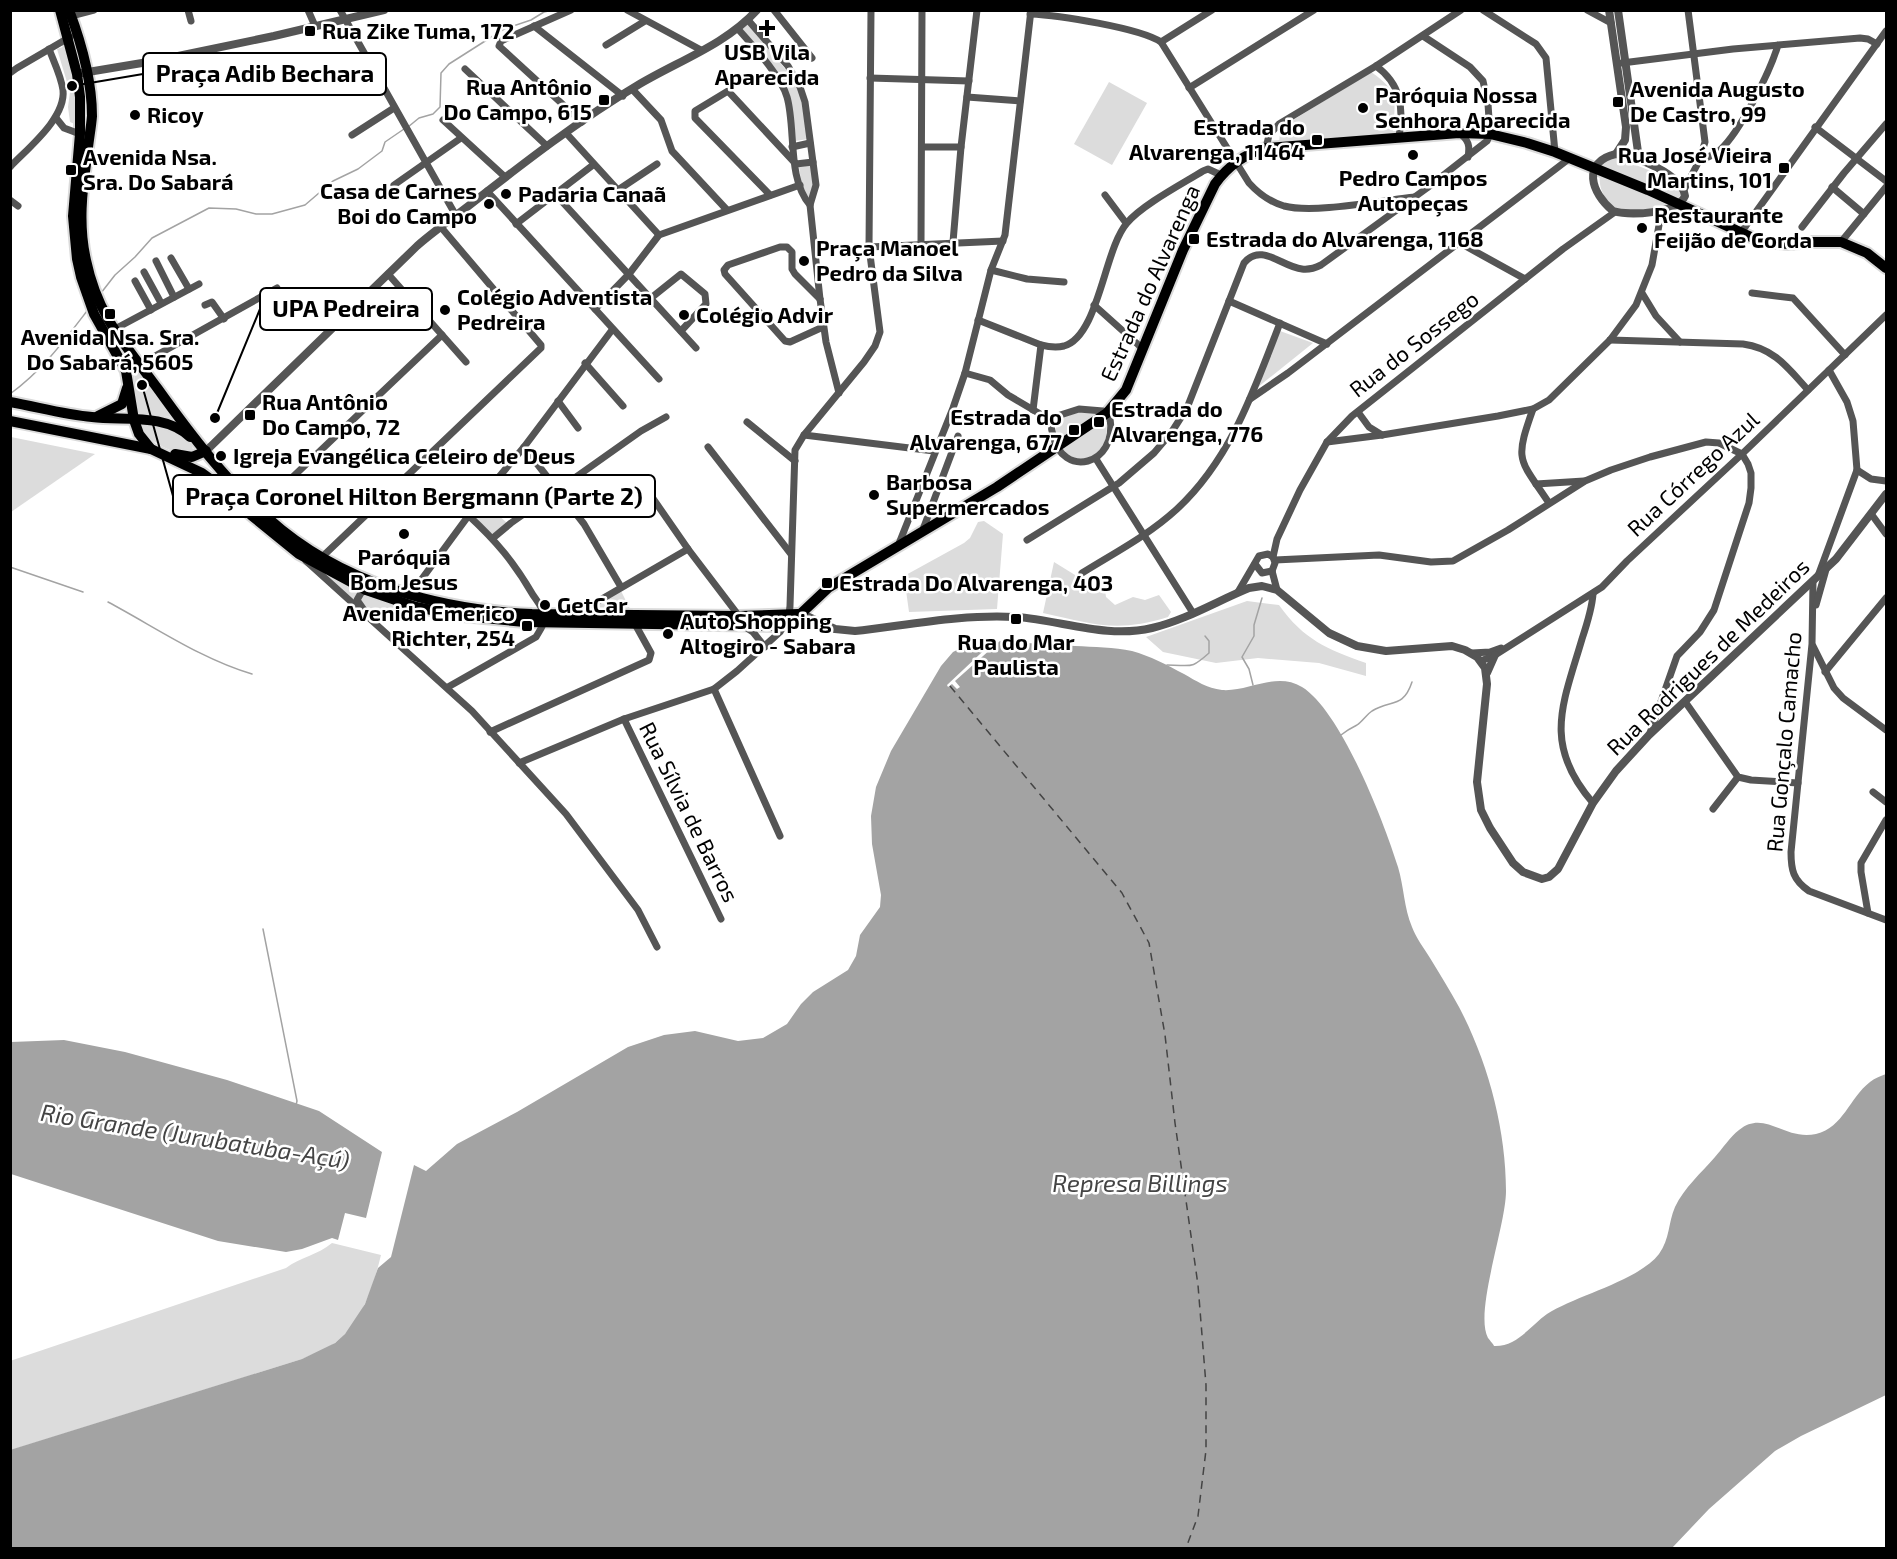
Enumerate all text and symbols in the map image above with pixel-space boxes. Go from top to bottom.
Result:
place label: Rua Zike Tuma, 172 [322,17,515,43]
marker: USB Vila Aparecida [758,19,776,37]
marker: Rua Zike Tuma, 172 [303,24,317,38]
place label: USB Vila Aparecida [715,38,819,89]
callout: Praça Adib Bechara [143,53,386,95]
text: Praça Adib Bechara [156,58,374,88]
place label: Rua Antônio Do Campo, 615 [443,73,592,124]
place label: Avenida Augusto De Castro, 99 [1630,75,1805,126]
place label: Paróquia Nossa Senhora Aparecida [1375,81,1571,132]
marker: Rua Antônio Do Campo, 615 [597,93,611,107]
marker: Avenida Augusto De Castro, 99 [1611,95,1625,109]
place label: Ricoy [147,101,204,128]
marker: Paróquia Nossa Senhora Aparecida [1356,101,1370,115]
marker: Ricoy [128,108,142,122]
place label: Estrada do Alvarenga, 11464 [1129,113,1305,164]
marker: Estrada do Alvarenga, 11464 [1310,133,1324,147]
place label: Rua José Vieira Martins, 101 [1618,141,1772,192]
place label: Avenida Nsa. Sra. Do Sabará [83,143,234,194]
marker: Pedro Campos Autopeças [1406,148,1420,162]
marker: Rua José Vieira Martins, 101 [1777,161,1791,175]
marker: Avenida Nsa. Sra. Do Sabará [64,163,78,177]
place label: Pedro Campos Autopeças [1339,164,1487,217]
place label: Casa de Carnes Boi do Campo [320,177,477,228]
place label: Padaria Canaã [518,180,666,206]
street label: Estrada do Alvarenga [1094,180,1204,385]
marker: Padaria Canaã [499,187,513,201]
marker: Casa de Carnes Boi do Campo [482,197,496,211]
place label: Restaurante Feijão de Corda [1654,201,1812,252]
marker: Restaurante Feijão de Corda [1635,221,1649,235]
place label: Estrada do Alvarenga, 1168 [1206,225,1484,251]
marker: Estrada do Alvarenga, 1168 [1187,232,1201,246]
place label: Praça Manoel Pedro da Silva [816,234,963,285]
marker: Praça Manoel Pedro da Silva [797,254,811,268]
place label: Colégio Adventista Pedreira [457,283,652,334]
street label: Rua do Sossego [1344,285,1483,402]
callout: UPA Pedreira [260,288,432,330]
text: UPA Pedreira [272,293,420,322]
place label: Colégio Advir [696,301,834,327]
marker: Colégio Adventista Pedreira [438,303,452,317]
marker: Avenida Nsa. Sra. Do Sabará, 5605 [103,307,117,321]
marker: Colégio Advir [677,308,691,322]
place label: Avenida Nsa. Sra. Do Sabará, 5605 [21,323,199,374]
place label: Rua Antônio Do Campo, 72 [262,388,400,439]
place label: Estrada do Alvarenga, 776 [1111,395,1263,446]
place label: Estrada do Alvarenga, 677 [910,403,1062,454]
street label: Rua Córrego Azul [1621,405,1764,541]
marker: Rua Antônio Do Campo, 72 [243,408,257,422]
marker: Estrada do Alvarenga, 776 [1092,415,1106,429]
marker: Estrada do Alvarenga, 677 [1067,423,1081,437]
place label: Igreja Evangélica Celeiro de Deus [233,442,575,468]
marker: Igreja Evangélica Celeiro de Deus [214,449,228,463]
place label: Barbosa Supermercados [886,468,1049,519]
callout: Praça Coronel Hilton Bergmann (Parte 2) [173,475,655,517]
text: Praça Coronel Hilton Bergmann (Parte 2) [185,481,643,511]
marker: Barbosa Supermercados [867,488,881,502]
marker: Paróquia Bom Jesus [397,527,411,541]
place label: Paróquia Bom Jesus [350,543,458,594]
street label: Rua Rodrigues de Medeiros [1601,553,1814,760]
place label: Estrada Do Alvarenga, 403 [839,569,1113,595]
marker: Estrada Do Alvarenga, 403 [820,576,834,590]
place label: GetCar [557,591,628,617]
marker: GetCar [538,598,552,612]
place label: Avenida Emerico Richter, 254 [343,599,515,650]
place label: Auto Shopping Altogiro - Sabara [680,607,856,658]
marker: Rua do Mar Paulista [1009,612,1023,626]
marker: Avenida Emerico Richter, 254 [520,619,534,633]
marker: Auto Shopping Altogiro - Sabara [661,627,675,641]
place label: Rua do Mar Paulista [957,628,1075,679]
street label: Rua Gonçalo Camacho [1760,631,1808,853]
street label: Rua Sílvia de Barros [635,717,745,906]
water label: Rio Grande (Jurubatuba-Açú) [39,1097,352,1175]
water label: Represa Billings [1052,1168,1228,1197]

